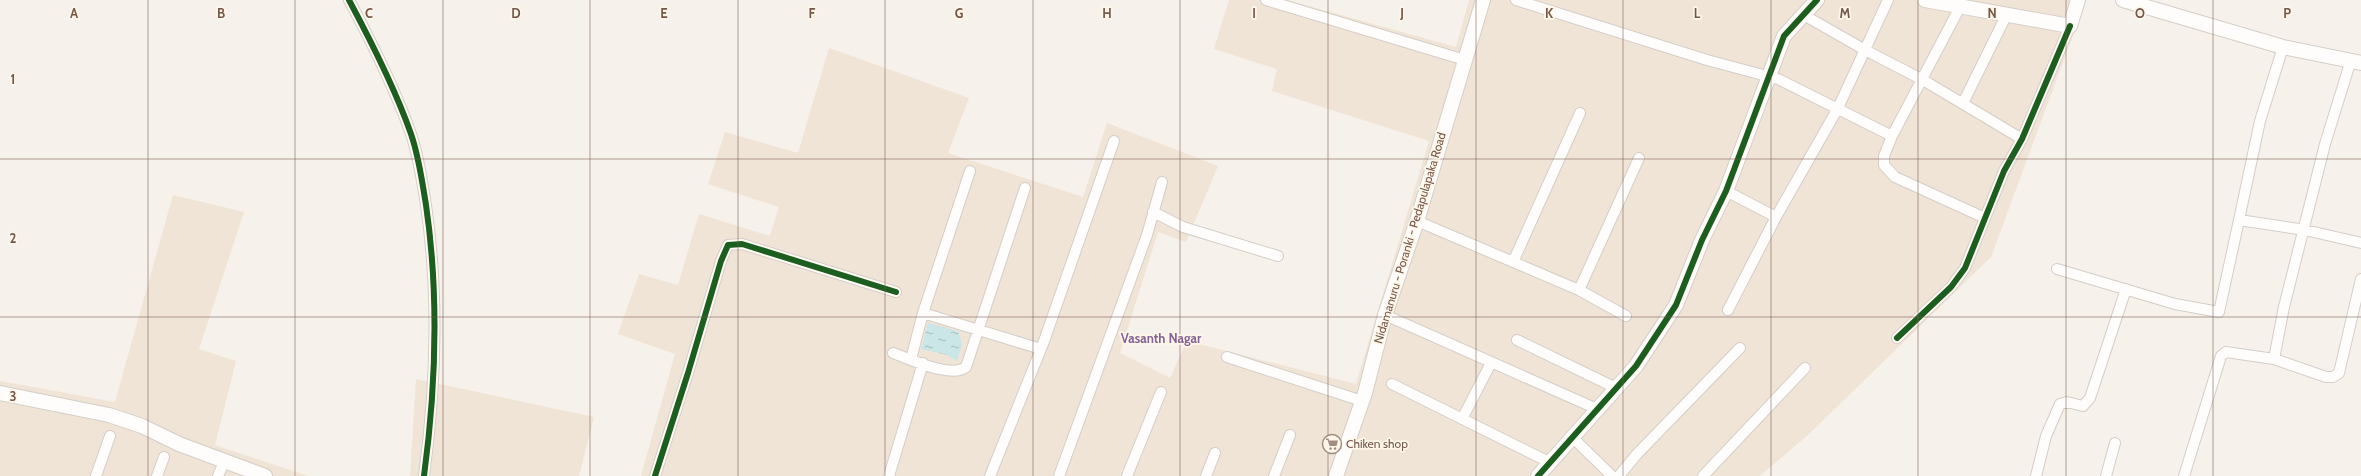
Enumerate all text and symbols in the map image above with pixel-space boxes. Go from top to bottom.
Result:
text: A [70,5,79,21]
text: B [217,5,225,21]
text: C [365,5,373,21]
text: D [511,5,521,21]
text: E [660,5,668,21]
text: F [809,5,816,21]
text: G [955,5,964,21]
text: H [1102,5,1112,21]
text: I [1252,5,1256,21]
text: J [1399,5,1404,21]
text: K [1545,5,1554,21]
text: L [1694,5,1701,21]
text: M [1840,5,1851,21]
text: N [1987,5,1997,21]
text: O [2135,5,2145,21]
text: P [2283,5,2291,21]
text: 1 [11,71,15,87]
street label: Nidamanuru - Poranki - Pedapulapaka Road [1370,130,1449,345]
text: 2 [10,230,17,246]
district label: Vasanth Nagar [1121,330,1202,346]
text: 3 [9,388,17,404]
supermarket icon: Chiken shop [1321,433,1343,455]
place label: Chiken shop [1346,436,1408,451]

